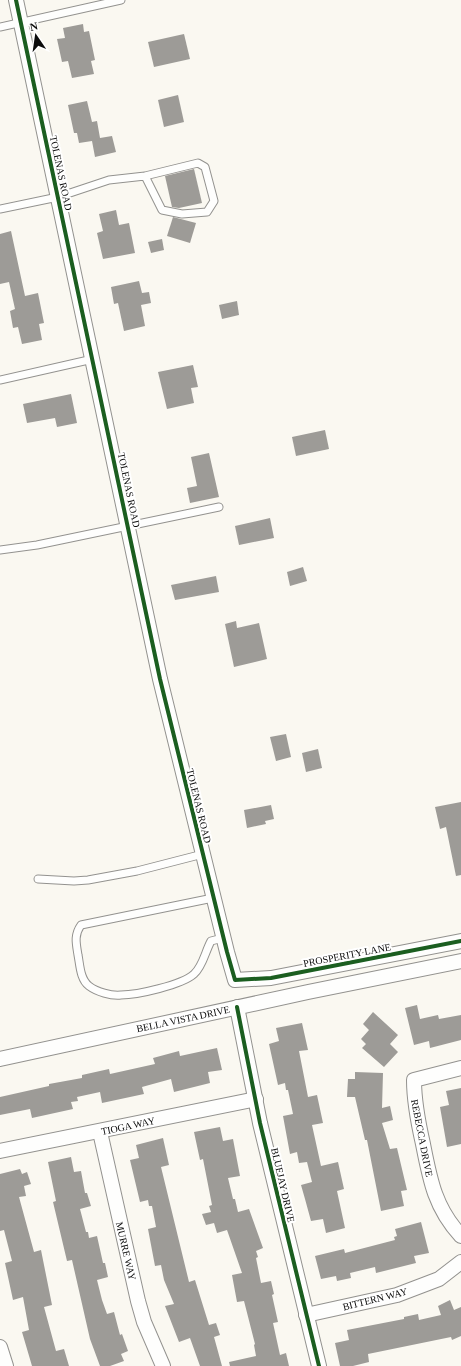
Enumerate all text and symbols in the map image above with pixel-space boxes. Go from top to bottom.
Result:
north arrow [16,16,56,56]
text: N [29,20,39,33]
street label: TOLENAS ROAD [48,135,74,211]
street label: TOLENAS ROAD [116,452,142,528]
street label: TOLENAS ROAD [184,768,214,844]
street label: PROSPERITY LANE [302,941,392,969]
street label: BELLA VISTA DRIVE [135,1004,231,1034]
street label: REBECCA DRIVE [409,1098,435,1178]
street label: TIOGA WAY [100,1115,156,1137]
street label: BLUEJAY DRIVE [269,1147,297,1223]
street label: MURRE WAY [114,1221,138,1281]
street label: BITTERN WAY [341,1286,409,1312]

